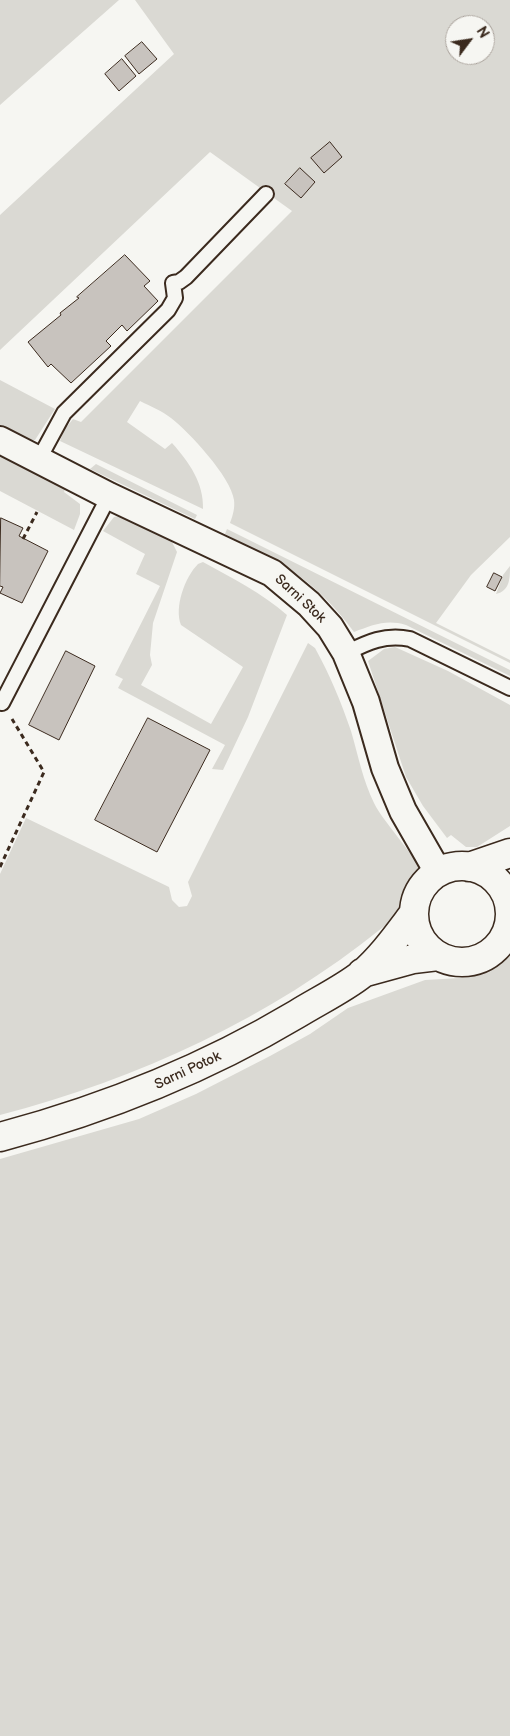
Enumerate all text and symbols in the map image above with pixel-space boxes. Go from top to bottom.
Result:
north arrow [445,15,495,65]
text: N [472,24,492,41]
street label: Sarni Stok [271,571,329,627]
street label: Sarni Potok [152,1048,224,1094]

